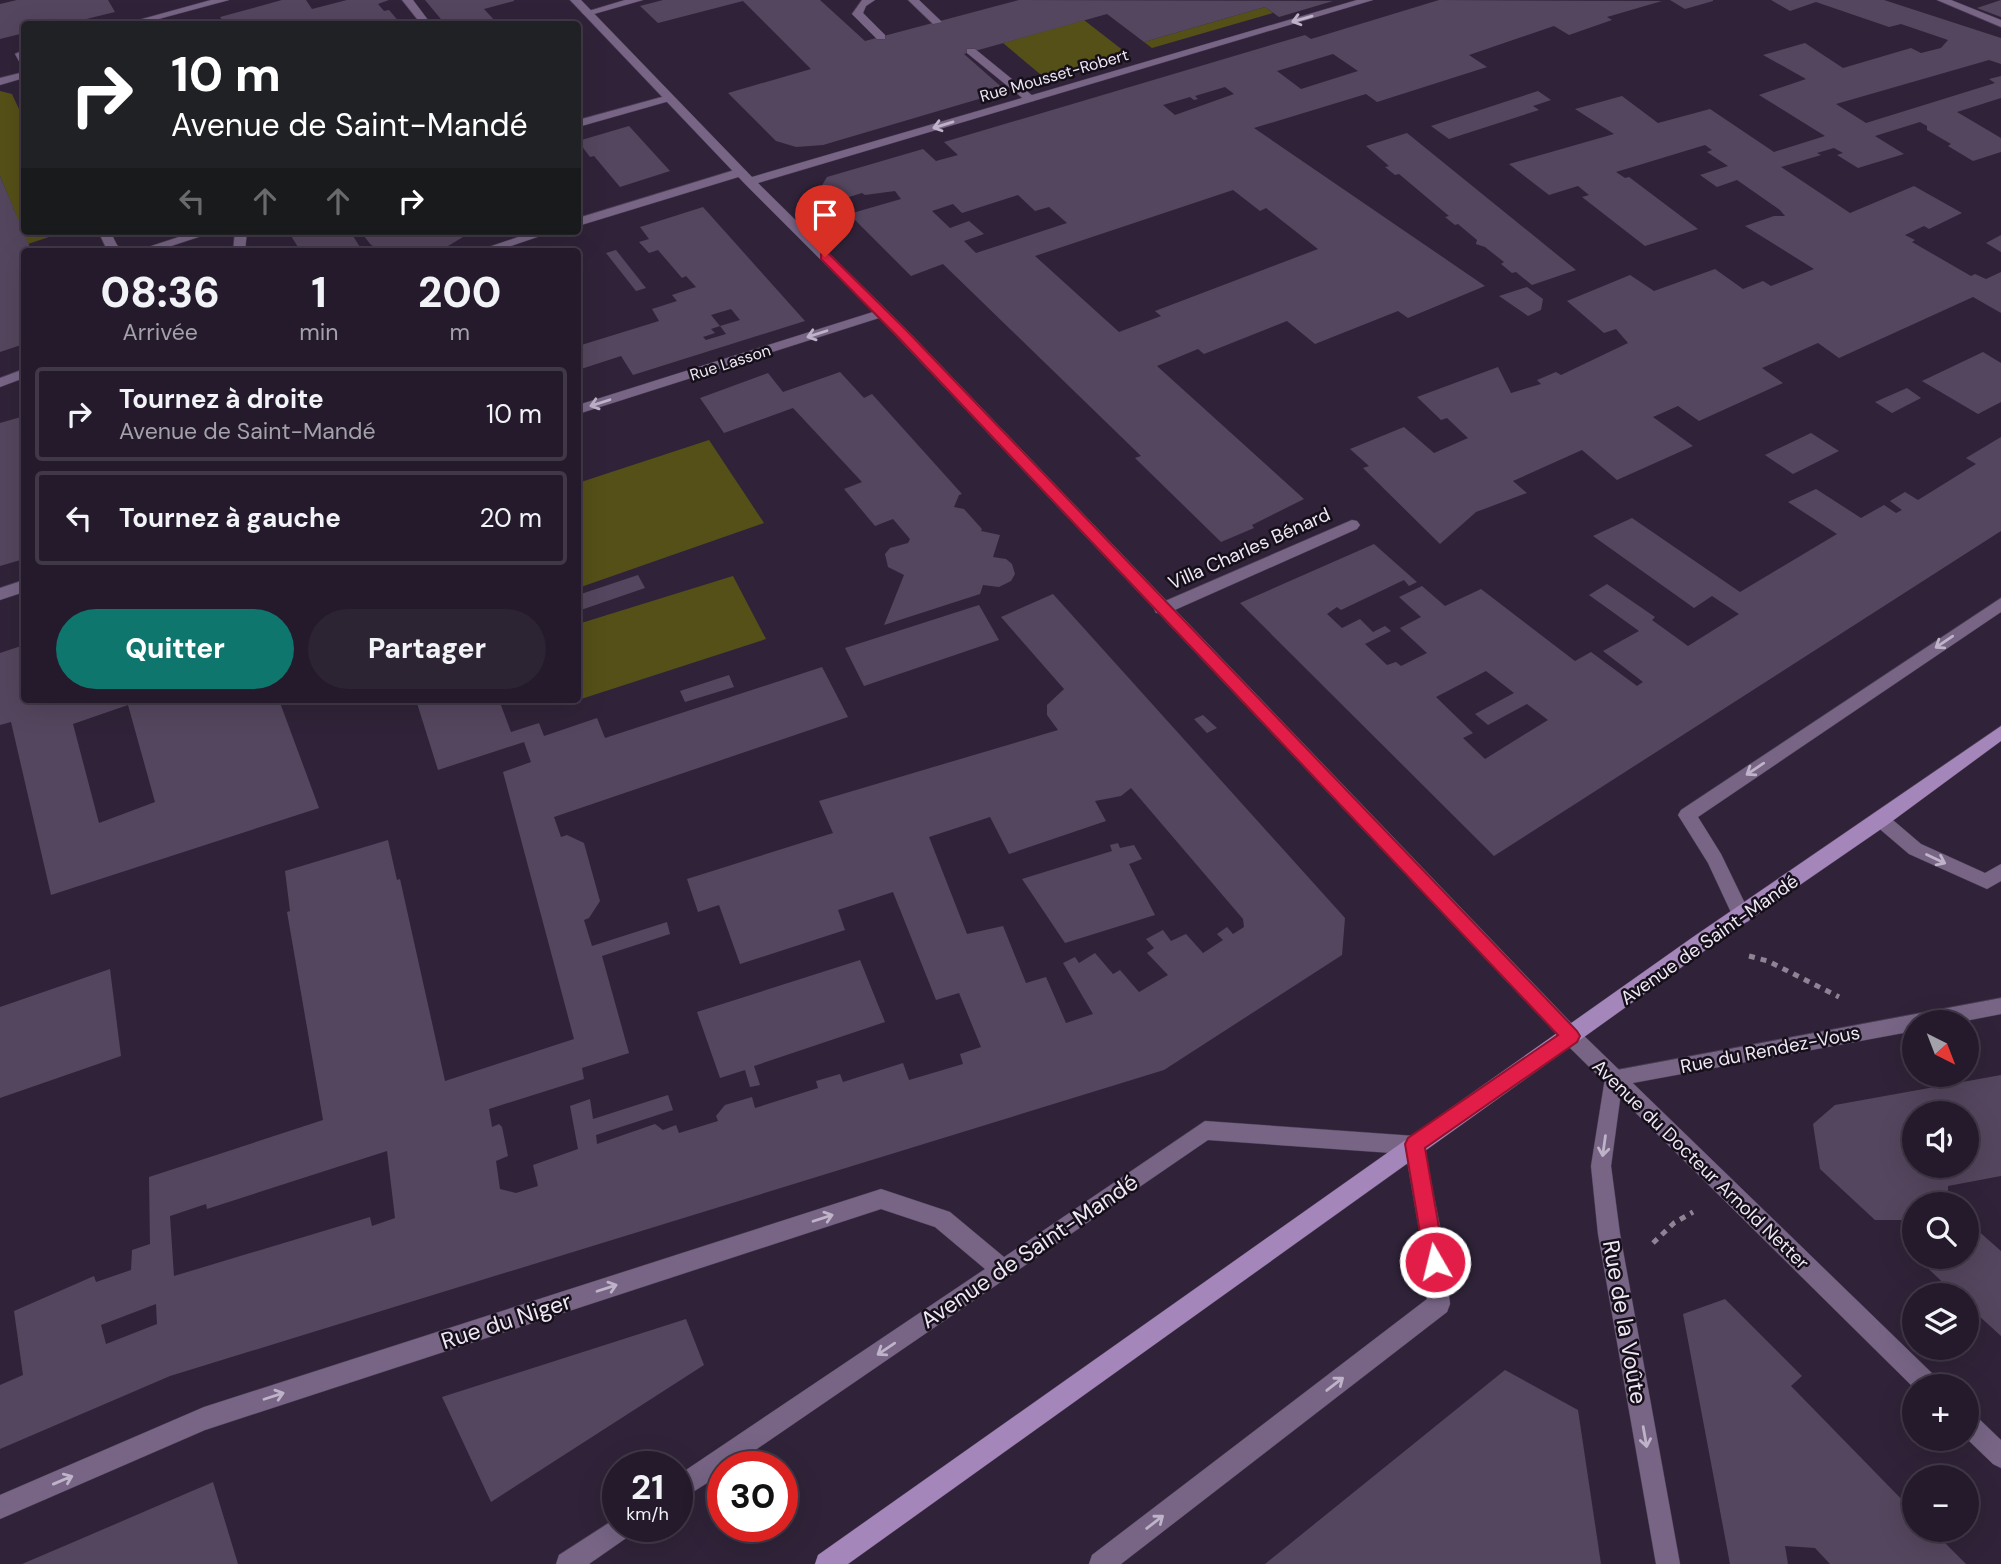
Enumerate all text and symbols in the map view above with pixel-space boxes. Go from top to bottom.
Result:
one-way arrow [1292,14,1314,27]
text: 10 m [171,42,281,106]
street label: Rue Mousset-Robert [977,44,1131,107]
icon: right [56,49,147,140]
text: Avenue de Saint-Mandé [171,104,528,146]
one-way arrow [932,119,954,132]
icon: left [173,182,211,220]
icon: ahead [246,182,284,220]
icon: ahead [319,182,357,220]
icon: right [392,182,430,220]
pin [795,185,855,257]
icon: arrive [806,196,844,234]
text: 08:36 [101,265,220,320]
text: 1 [311,265,327,320]
text: 200 [418,265,501,320]
text: Arrivée [122,317,198,347]
text: min [299,317,339,347]
text: m [450,317,470,347]
one-way arrow [806,328,828,341]
street label: Rue Lasson [687,340,773,385]
text: Tournez à droite [119,382,324,416]
icon: right [60,395,98,433]
text: 10 m [486,397,542,431]
one-way arrow [590,398,612,410]
text: Avenue de Saint-Mandé [119,416,375,446]
icon: left [60,499,98,537]
text: Tournez à gauche [119,501,341,535]
text: 20 m [479,501,542,535]
street label: Villa Charles Bénard [1164,501,1334,595]
button: Quitter [56,609,294,689]
button: Partager [308,609,546,689]
one-way arrow [1935,635,1954,649]
one-way arrow [1746,762,1765,776]
one-way arrow [1925,853,1946,866]
street label: Avenue de Saint-Mandé [1615,868,1803,1010]
north arrow [1902,1010,1979,1087]
map controls [1902,1010,1979,1542]
street label: Rue du Rendez-Vous [1678,1020,1862,1079]
street label: Avenue du Docteur Arnold Netter [1587,1054,1815,1275]
button: sound [1902,1101,1979,1178]
one-way arrow [1597,1134,1610,1157]
street label: Avenue de Saint-Mandé [914,1167,1144,1335]
button: search [1902,1192,1979,1269]
one-way arrow [812,1211,834,1223]
position arrow [1398,1225,1472,1299]
street label: Rue de la Voûte [1596,1238,1654,1406]
one-way arrow [596,1281,618,1294]
button: layers [1902,1283,1979,1360]
street label: Rue du Niger [437,1286,575,1356]
one-way arrow [876,1342,896,1356]
button: + [1902,1374,1979,1451]
one-way arrow [1325,1376,1344,1391]
one-way arrow [263,1389,285,1402]
one-way arrow [1639,1425,1652,1448]
speed limit sign: 30 [707,1451,798,1542]
text: 21 [631,1464,664,1510]
button: − [1902,1465,1979,1542]
one-way arrow [51,1473,73,1486]
text: km/h [626,1502,669,1526]
one-way arrow [1145,1515,1164,1530]

